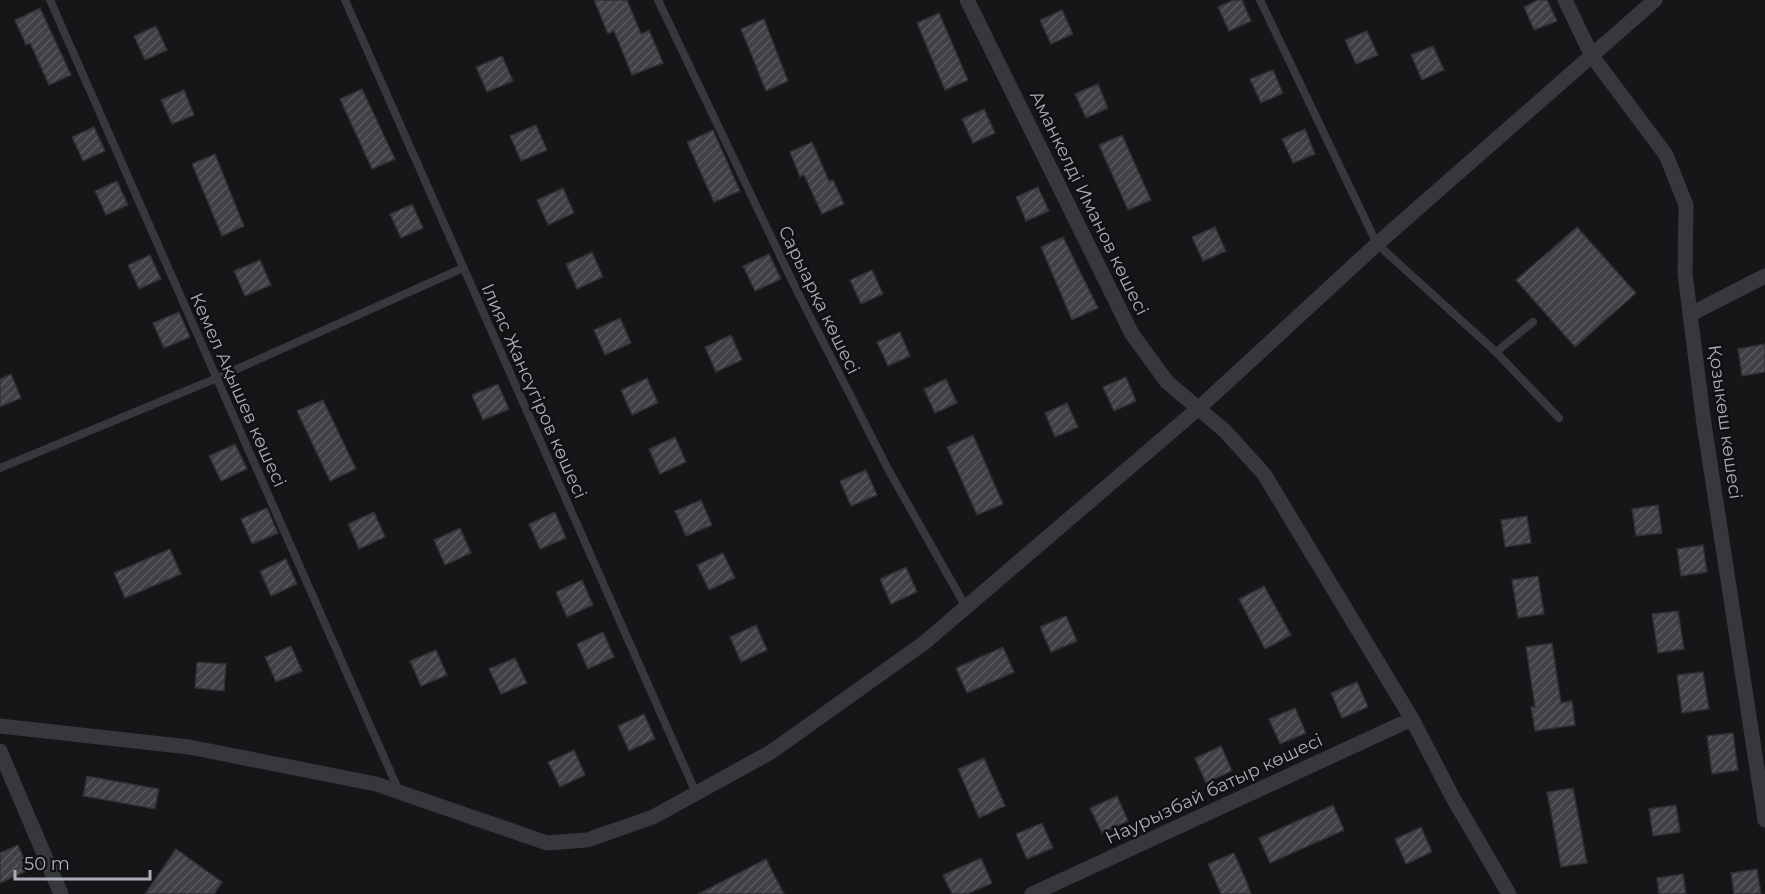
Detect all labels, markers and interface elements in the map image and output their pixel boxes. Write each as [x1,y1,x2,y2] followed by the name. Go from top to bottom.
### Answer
[1025,87,1153,319] street label: Аманкелді Иманов көшесі
[773,222,865,378] street label: Сарыарқа көшесі
[477,280,591,502] street label: Ілияс Жансүгіров көшесі
[185,289,291,491] street label: Кемел Ақышев көшесі
[1703,343,1747,501] street label: Қозыкөш көшесі
[1102,729,1326,849] street label: Наурызбай батыр көшесі
[15,843,150,881] scale bar
[24,853,70,875] text: 50 m

